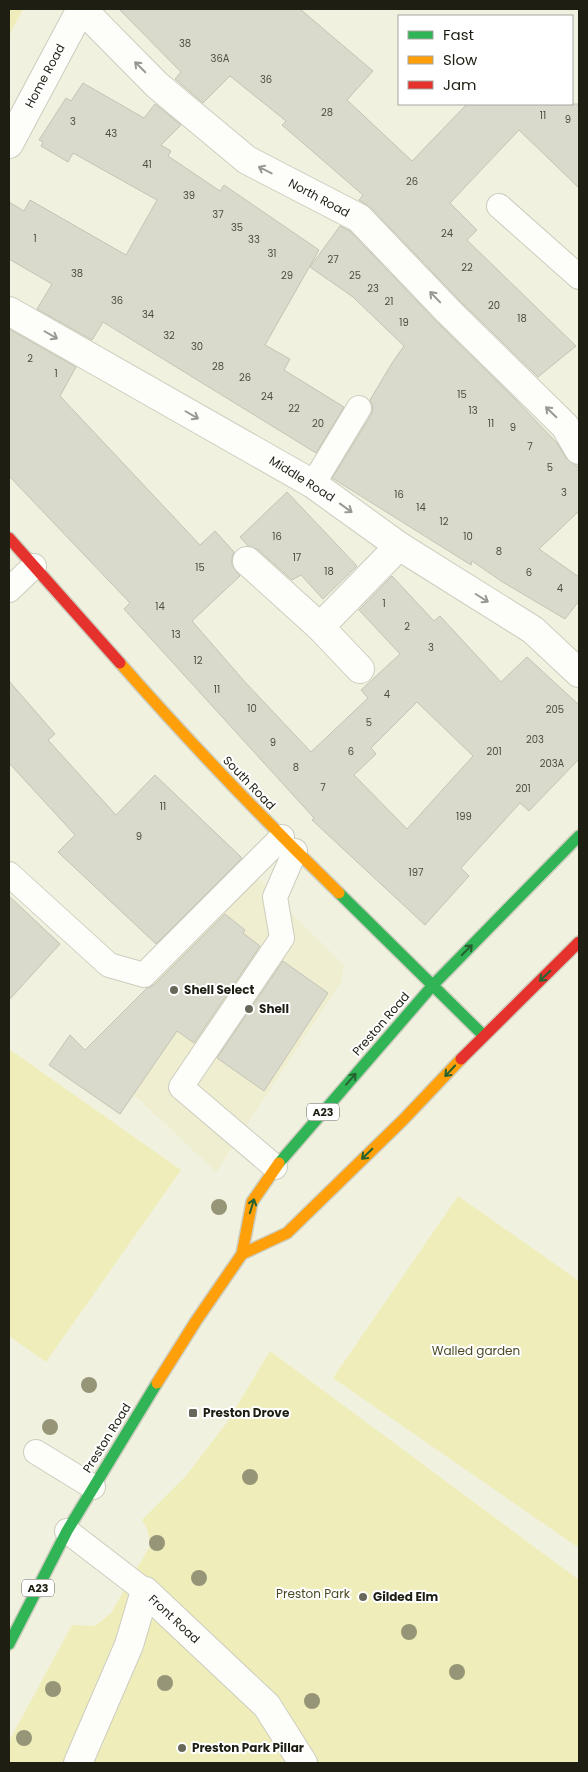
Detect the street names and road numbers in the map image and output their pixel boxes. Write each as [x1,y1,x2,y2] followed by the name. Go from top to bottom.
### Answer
[21,41,69,111] street label: Home Road
[286,174,353,221] street label: North Road
[266,452,338,505] street label: Middle Road
[219,752,279,813] street label: South Road
[348,988,413,1059] street label: Preston Road
[307,1104,339,1120] road number: A23
[78,1400,135,1476] street label: Preston Road
[22,1580,54,1596] road number: A23
[145,1590,204,1647] street label: Front Road

